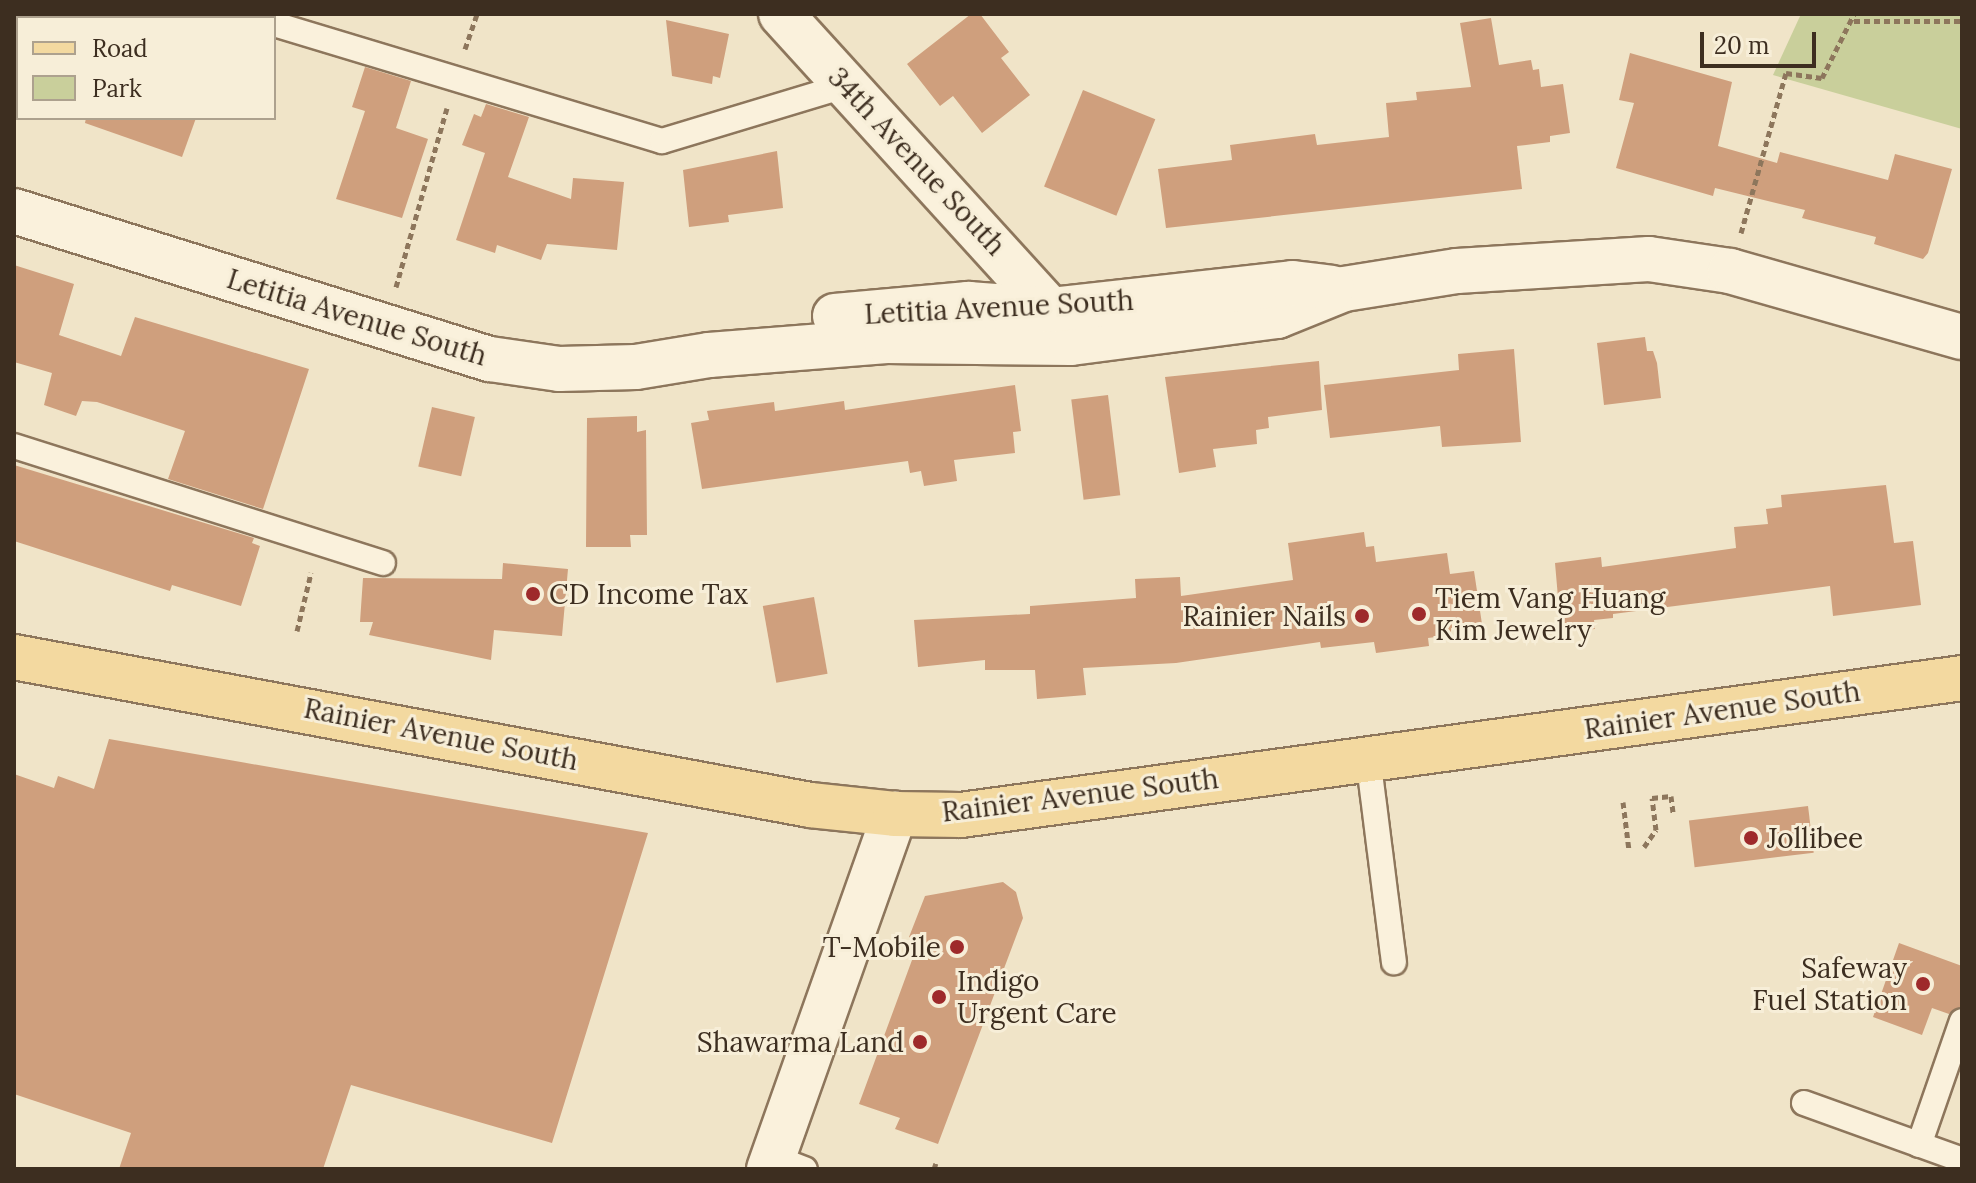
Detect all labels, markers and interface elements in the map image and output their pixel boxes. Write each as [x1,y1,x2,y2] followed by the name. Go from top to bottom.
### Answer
[16,16,276,120] legend
[1704,16,1820,66] scale bar
[1714,30,1770,61] text: 20 m
[92,33,148,64] text: Road
[821,60,1013,262] street label: 34th Avenue South
[92,73,142,104] text: Park
[223,261,491,373] street label: Letitia Avenue South
[863,283,1135,331] street label: Letitia Avenue South
[549,577,748,611] place label: CD Income Tax
[1435,581,1665,647] place label: Tiem Vang Huang Kim Jewelry
[524,585,542,603] marker: CD Income Tax
[1182,599,1346,633] place label: Rainier Nails
[1410,605,1428,623] marker: Tiem Vang Huang Kim Jewelry
[1353,607,1371,625] marker: Rainier Nails
[1582,674,1862,746] street label: Rainier Avenue South
[301,691,581,777] street label: Rainier Avenue South
[940,761,1220,829] street label: Rainier Avenue South
[1767,821,1863,855] place label: Jollibee
[1742,829,1760,847] marker: Jollibee
[823,930,941,964] place label: T-Mobile
[948,938,966,956] marker: T-Mobile
[1752,951,1907,1017] place label: Safeway Fuel Station
[957,964,1117,1030] place label: Indigo Urgent Care
[1914,975,1932,993] marker: Safeway Fuel Station
[928,986,950,1008] marker: Indigo Urgent Care
[697,1025,904,1059] place label: Shawarma Land
[911,1033,929,1051] marker: Shawarma Land

